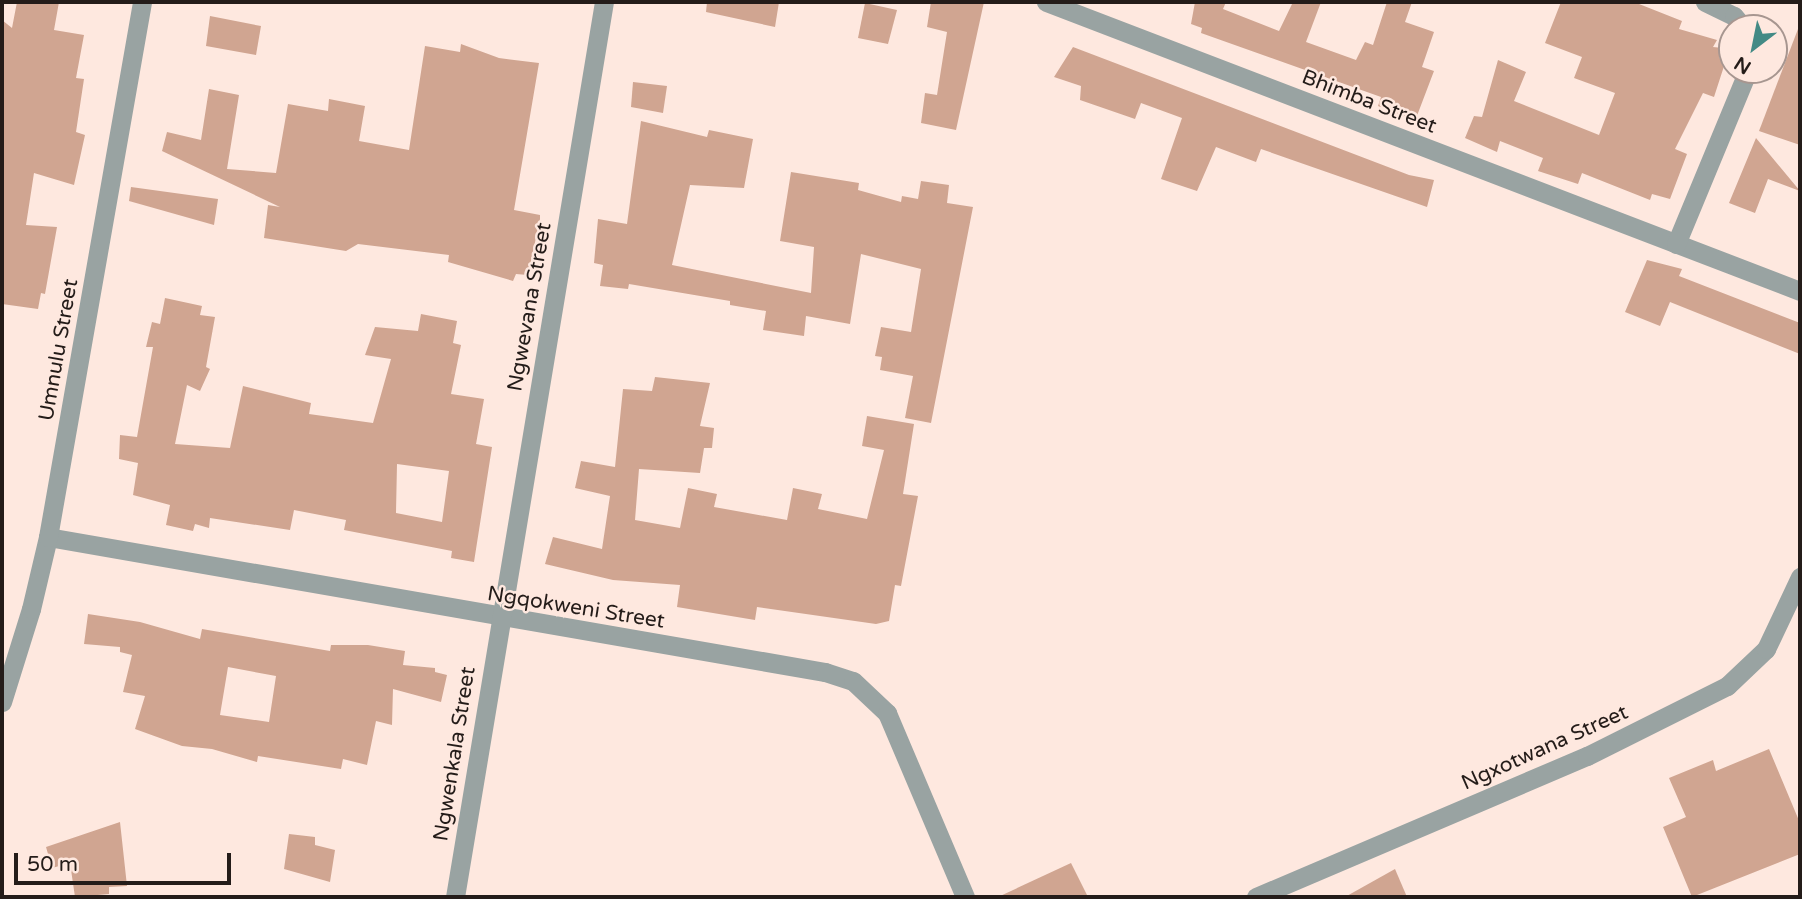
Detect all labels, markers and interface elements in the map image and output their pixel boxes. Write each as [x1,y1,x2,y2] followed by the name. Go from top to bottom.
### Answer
[1718,14,1788,84] north arrow
[1731,52,1755,78] text: N
[1298,65,1440,139] street label: Bhimba Street
[503,221,557,393] street label: Ngwevana Street
[34,277,84,423] street label: Umnulu Street
[486,582,666,634] street label: Ngqokweni Street
[429,665,481,843] street label: Ngwenkala Street
[1458,700,1632,796] street label: Ngxotwana Street
[18,839,234,883] scale bar
[27,852,78,877] text: 50 m

